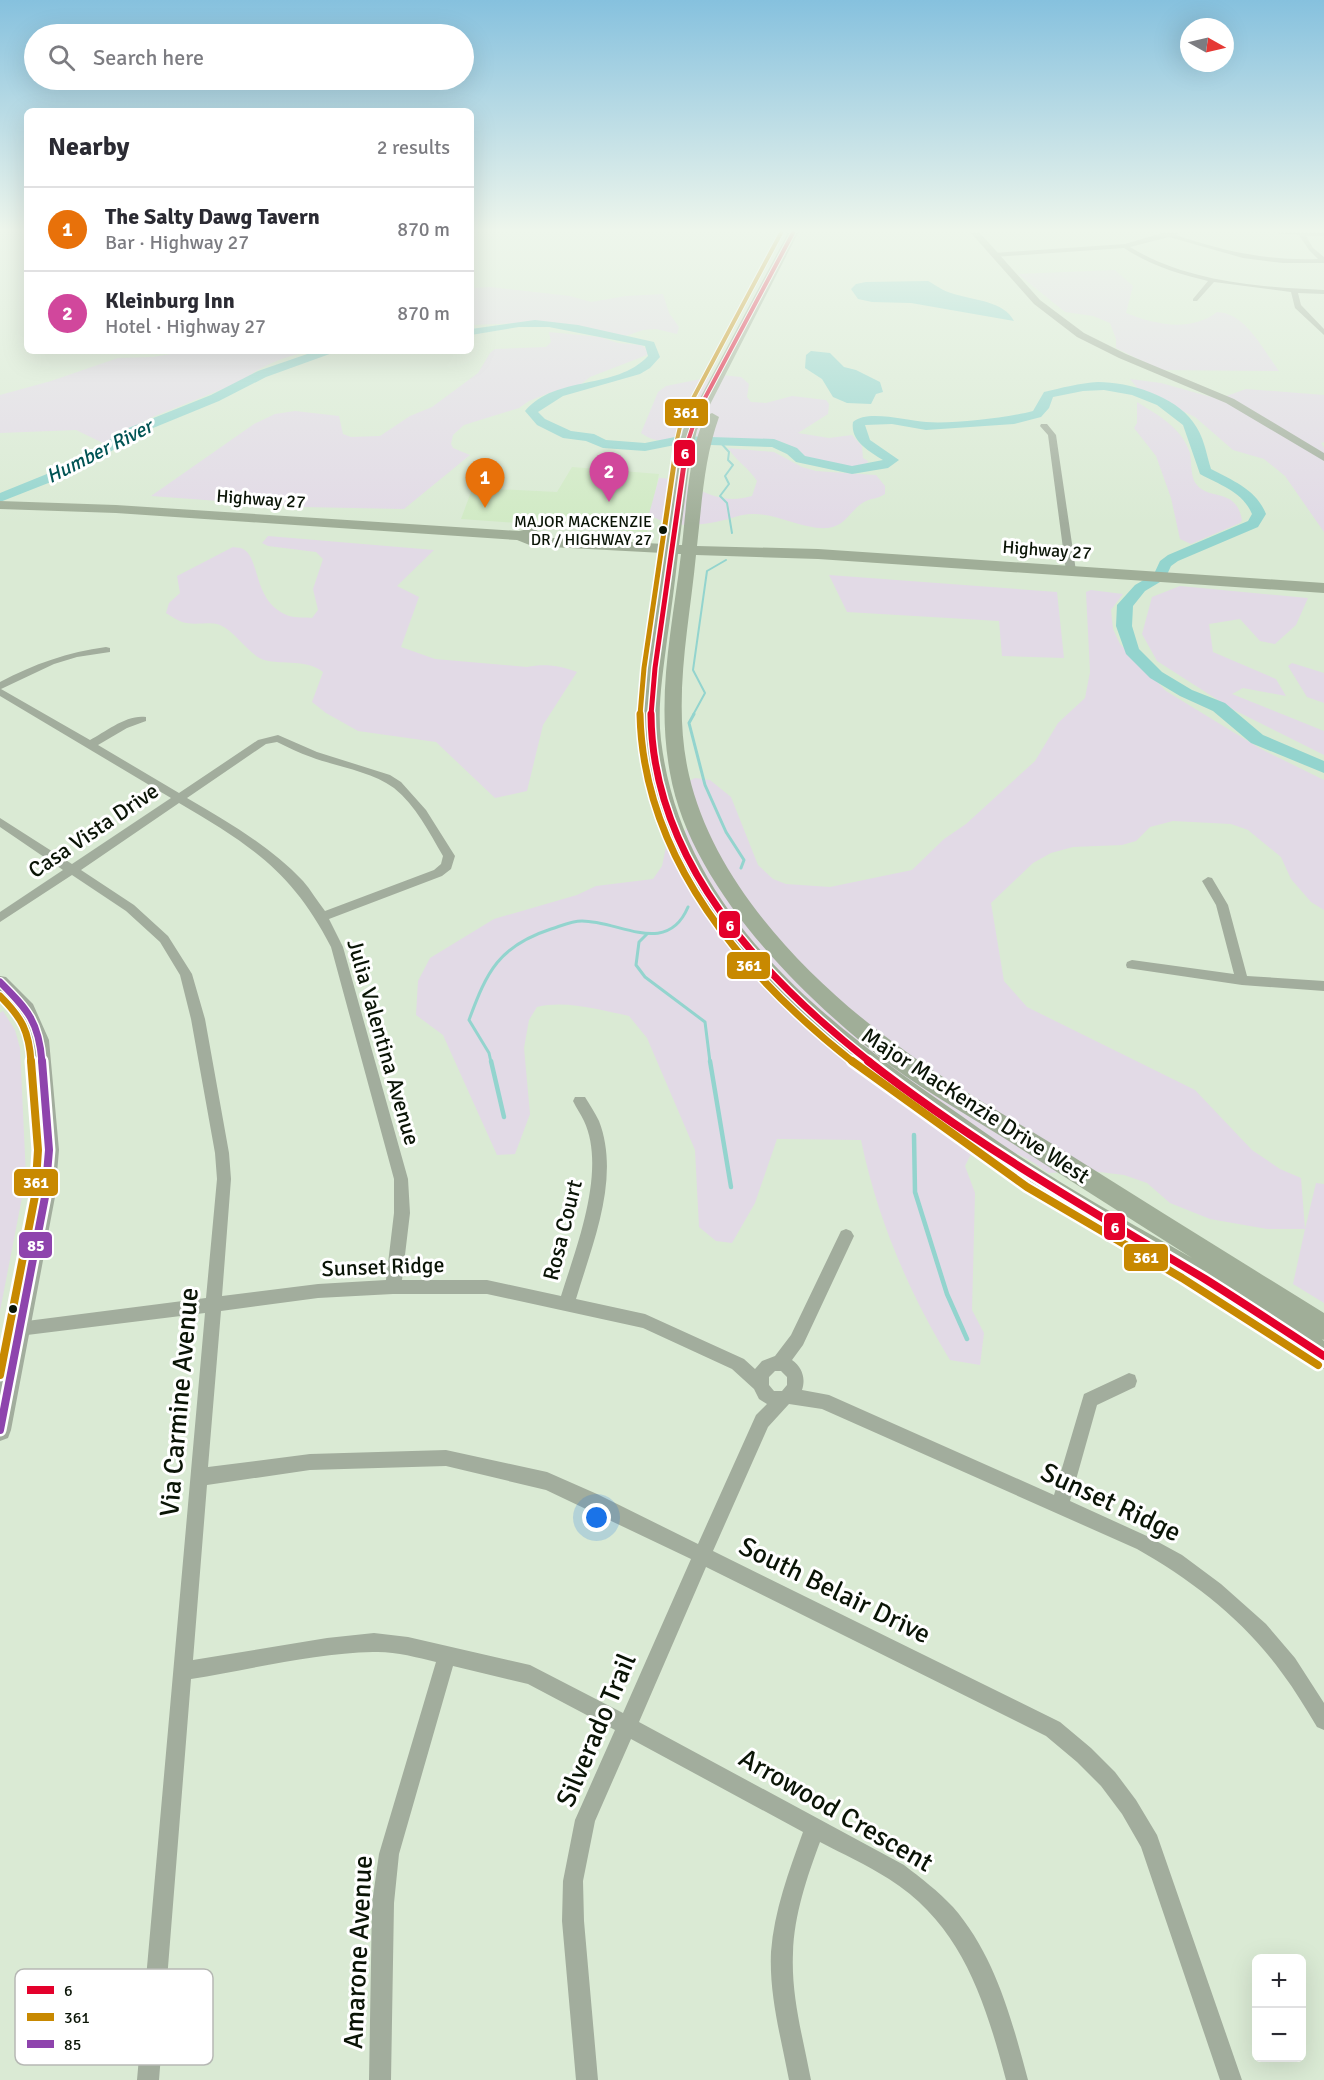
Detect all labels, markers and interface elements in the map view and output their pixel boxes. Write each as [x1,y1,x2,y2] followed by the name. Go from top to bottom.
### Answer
[1180,18,1234,72] north arrow
[24,24,474,90] search box
[45,41,78,74] icon: search
[93,44,204,71] text: Search here
[48,131,129,163] text: Nearby
[377,135,450,160] text: 2 results
[105,203,320,230] text: The Salty Dawg Tavern
[62,217,73,242] text: 1
[397,217,450,242] text: 870 m
[105,230,249,255] text: Bar · Highway 27
[105,287,235,314] text: Kleinburg Inn
[62,301,73,326] text: 2
[397,301,450,326] text: 870 m
[105,314,266,339] text: Hotel · Highway 27
[664,398,709,427] line badge: 361
[673,403,699,423] text: 361
[42,413,159,489] water label: Humber River
[673,439,696,467] line badge: 6
[681,444,690,464] text: 6
[590,452,628,502] pin: 2
[466,458,504,508] pin: 1
[216,485,306,513] street label: Highway 27
[514,512,652,550] place label: MAJOR MACKENZIE DR / HIGHWAY 27
[657,524,669,536] marker: MAJOR MACKENZIE DR / HIGHWAY 27
[1002,536,1092,564] street label: Highway 27
[23,777,163,884] street label: Casa Vista Drive
[718,910,741,939] line badge: 6
[726,916,735,936] text: 6
[341,936,426,1148] street label: Julia Valentina Avenue
[726,951,771,980] line badge: 361
[736,956,762,976] text: 361
[857,1022,1095,1189] street label: Major MacKenzie Drive West
[13,1168,59,1197] line badge: 361
[23,1173,49,1193] text: 361
[537,1177,588,1283] street label: Rosa Court
[1103,1212,1126,1241] line badge: 6
[1111,1218,1120,1238] text: 6
[18,1231,53,1259] line badge: 85
[27,1236,45,1256] text: 85
[1123,1243,1169,1272] line badge: 361
[1133,1248,1159,1268] text: 361
[321,1251,445,1282] street label: Sunset Ridge
[153,1286,206,1518] street label: Via Carmine Avenue
[7,1303,19,1315] unlabelled marker
[1035,1456,1186,1549] street label: Sunset Ridge
[582,1503,611,1532] your location
[734,1530,936,1651] street label: South Belair Drive
[549,1648,644,1812] street label: Silverado Trail
[733,1742,939,1879] street label: Arrowood Crescent
[337,1854,380,2050] street label: Amarone Avenue
[1252,1954,1306,2062] map controls
[1252,1954,1306,2008] button: +
[15,1969,213,2065] legend
[64,1981,73,2001] text: 6
[64,2008,90,2028] text: 361
[1252,2008,1306,2062] button: −
[64,2035,81,2055] text: 85

